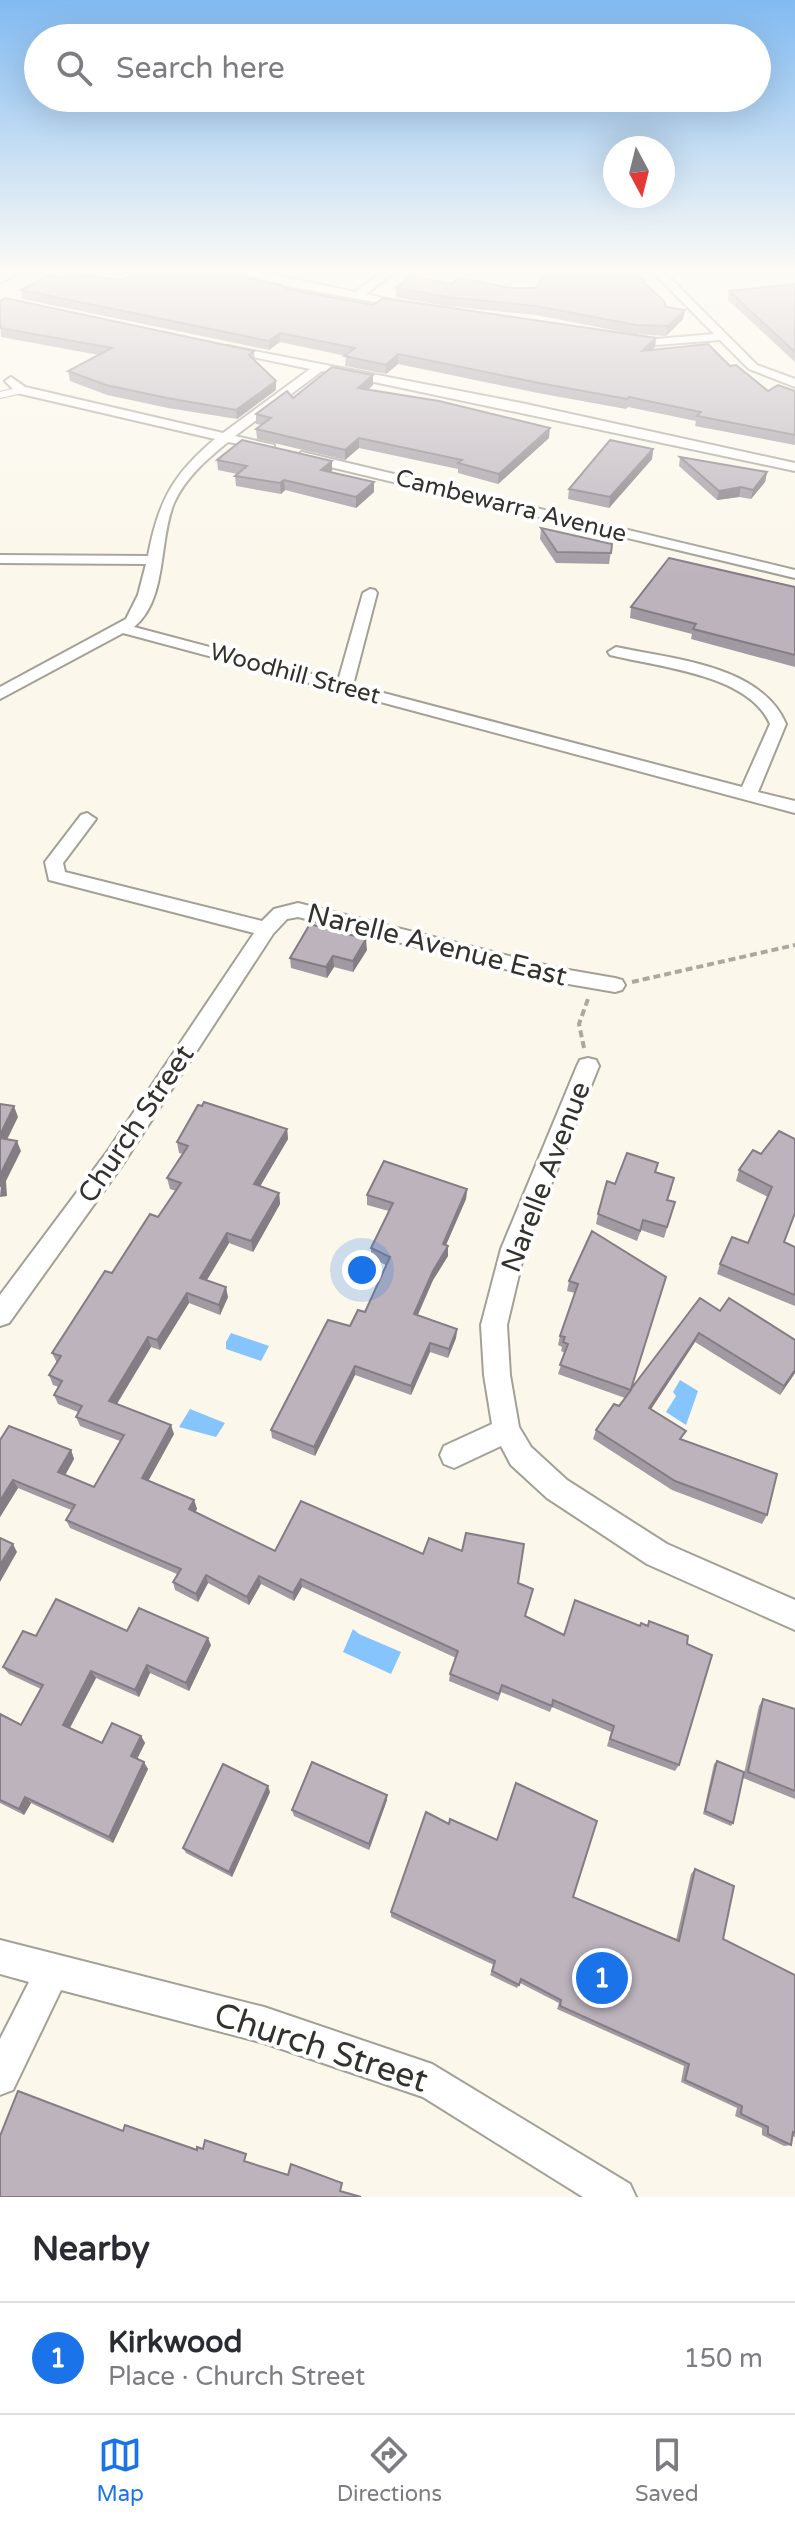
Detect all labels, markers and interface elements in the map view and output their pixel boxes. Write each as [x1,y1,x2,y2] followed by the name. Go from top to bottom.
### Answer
[24,24,771,112] search box
[52,46,96,90] icon: search
[116,50,285,87] text: Search here
[603,136,675,208] north arrow
[392,463,630,549] street label: Cambewarra Avenue
[207,637,383,711] street label: Woodhill Street
[304,896,571,994] street label: Narelle Avenue East
[71,1038,201,1209] street label: Church Street
[494,1077,598,1277] street label: Narelle Avenue
[342,1250,382,1290] your location
[576,1948,628,2008] pin: 1
[209,1994,433,2102] street label: Church Street
[32,2229,150,2270] text: Nearby
[108,2324,242,2361] text: Kirkwood
[50,2343,66,2374] text: 1
[683,2343,763,2374] text: 150 m
[108,2361,365,2392] text: Place · Church Street
[96,2433,144,2507] tab: Map
[337,2433,442,2507] tab: Directions
[635,2433,699,2507] tab: Saved

